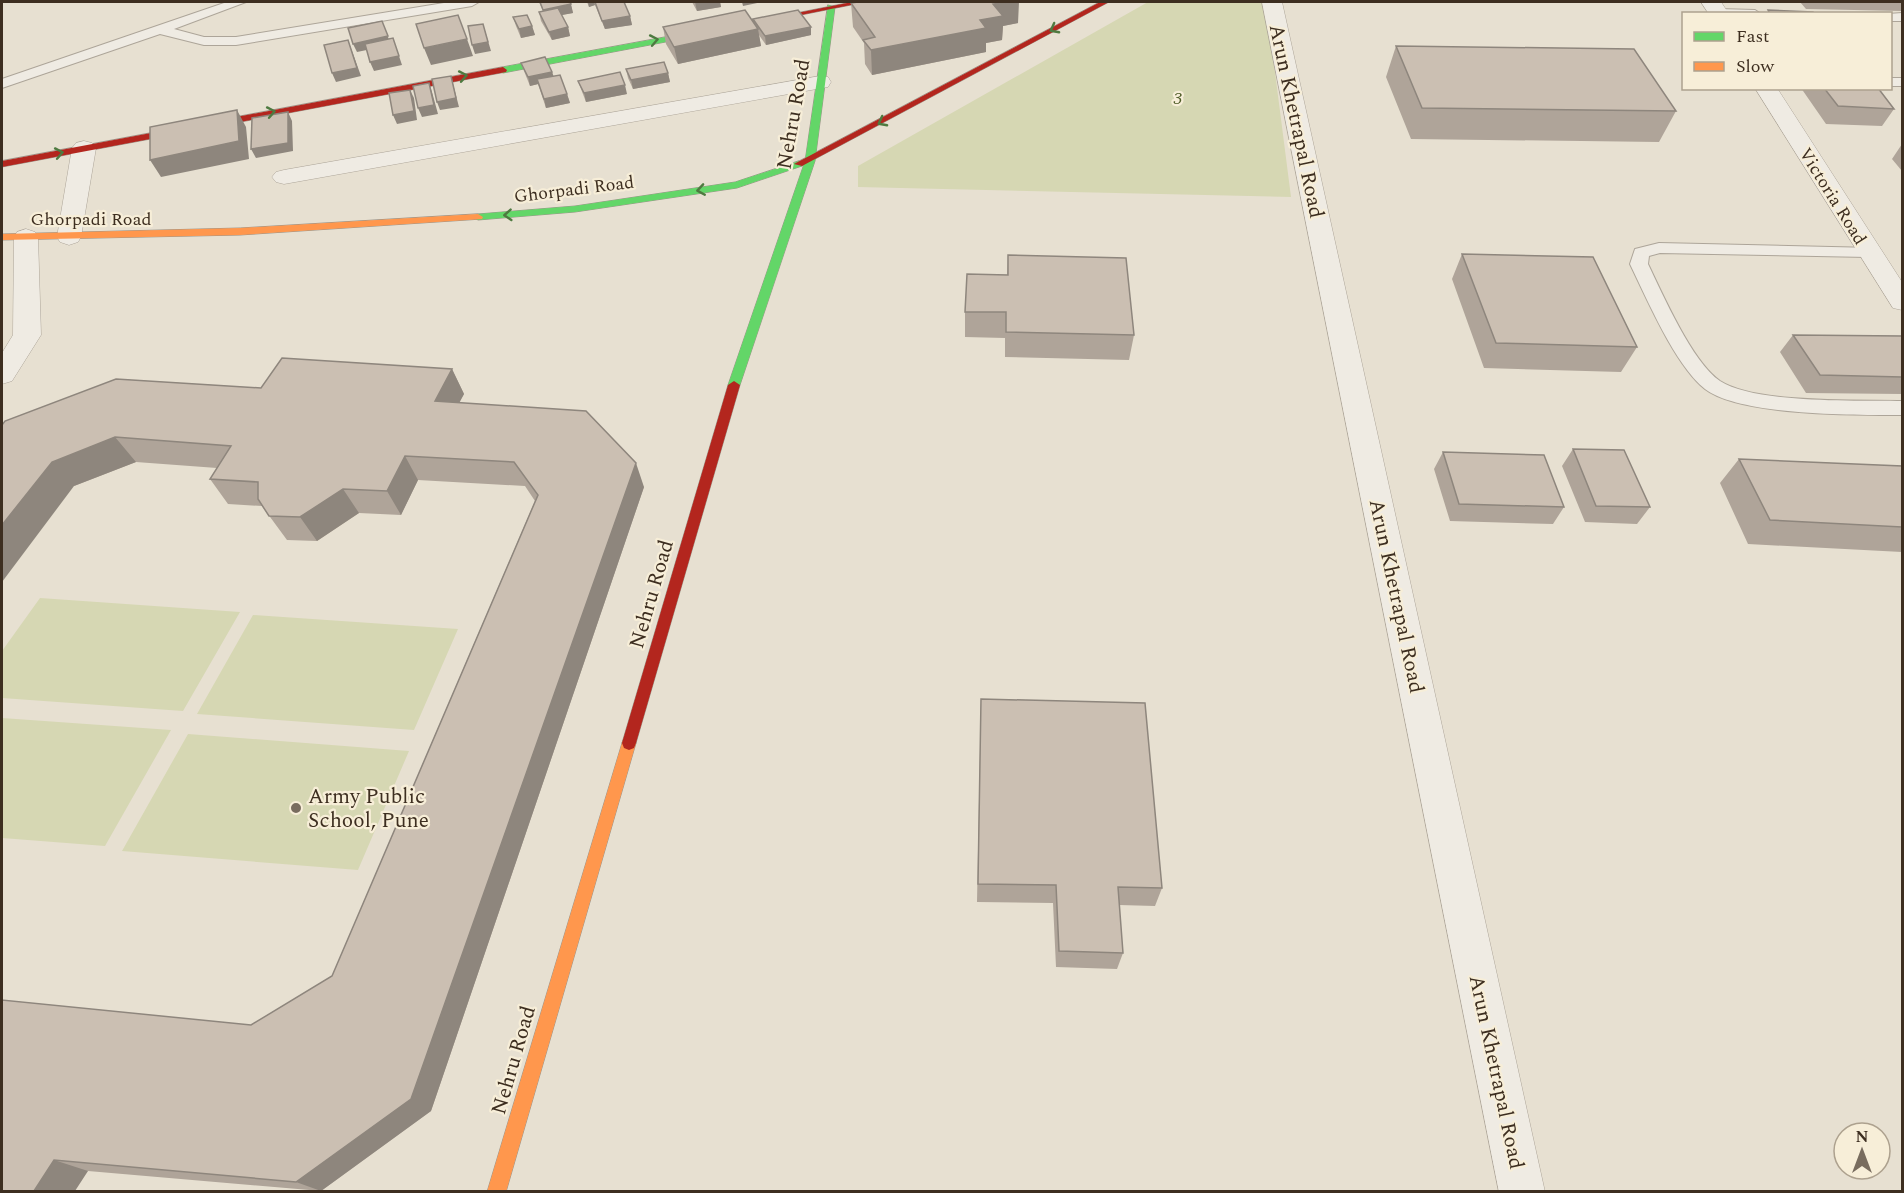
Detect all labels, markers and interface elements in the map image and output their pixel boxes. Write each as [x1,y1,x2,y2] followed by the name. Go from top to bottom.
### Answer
[1682,12,1892,90] legend
[1260,21,1332,221] street label: Arun Khetrapal Road
[1050,22,1060,33] one-way arrow
[1736,23,1769,50] text: Fast
[649,34,659,47] one-way arrow
[1736,53,1775,80] text: Slow
[769,56,819,172] street label: Nehru Road
[458,70,468,83] one-way arrow
[1174,85,1183,112] park label: 3
[267,107,276,119] one-way arrow
[878,115,888,126] one-way arrow
[1792,142,1873,250] street label: Victoria Road
[54,147,64,160] one-way arrow
[512,169,636,210] street label: Ghorpadi Road
[697,184,706,196] one-way arrow
[30,206,152,233] street label: Ghorpadi Road
[503,208,512,221] one-way arrow
[1360,496,1432,696] street label: Arun Khetrapal Road
[621,536,683,652] street label: Nehru Road
[308,781,429,837] place label: Army Public School, Pune
[289,801,303,815] marker: Army Public School, Pune
[1460,972,1532,1172] street label: Arun Khetrapal Road
[483,1002,545,1118] street label: Nehru Road
[1832,1121,1892,1181] north arrow
[1855,1125,1869,1149] text: N

